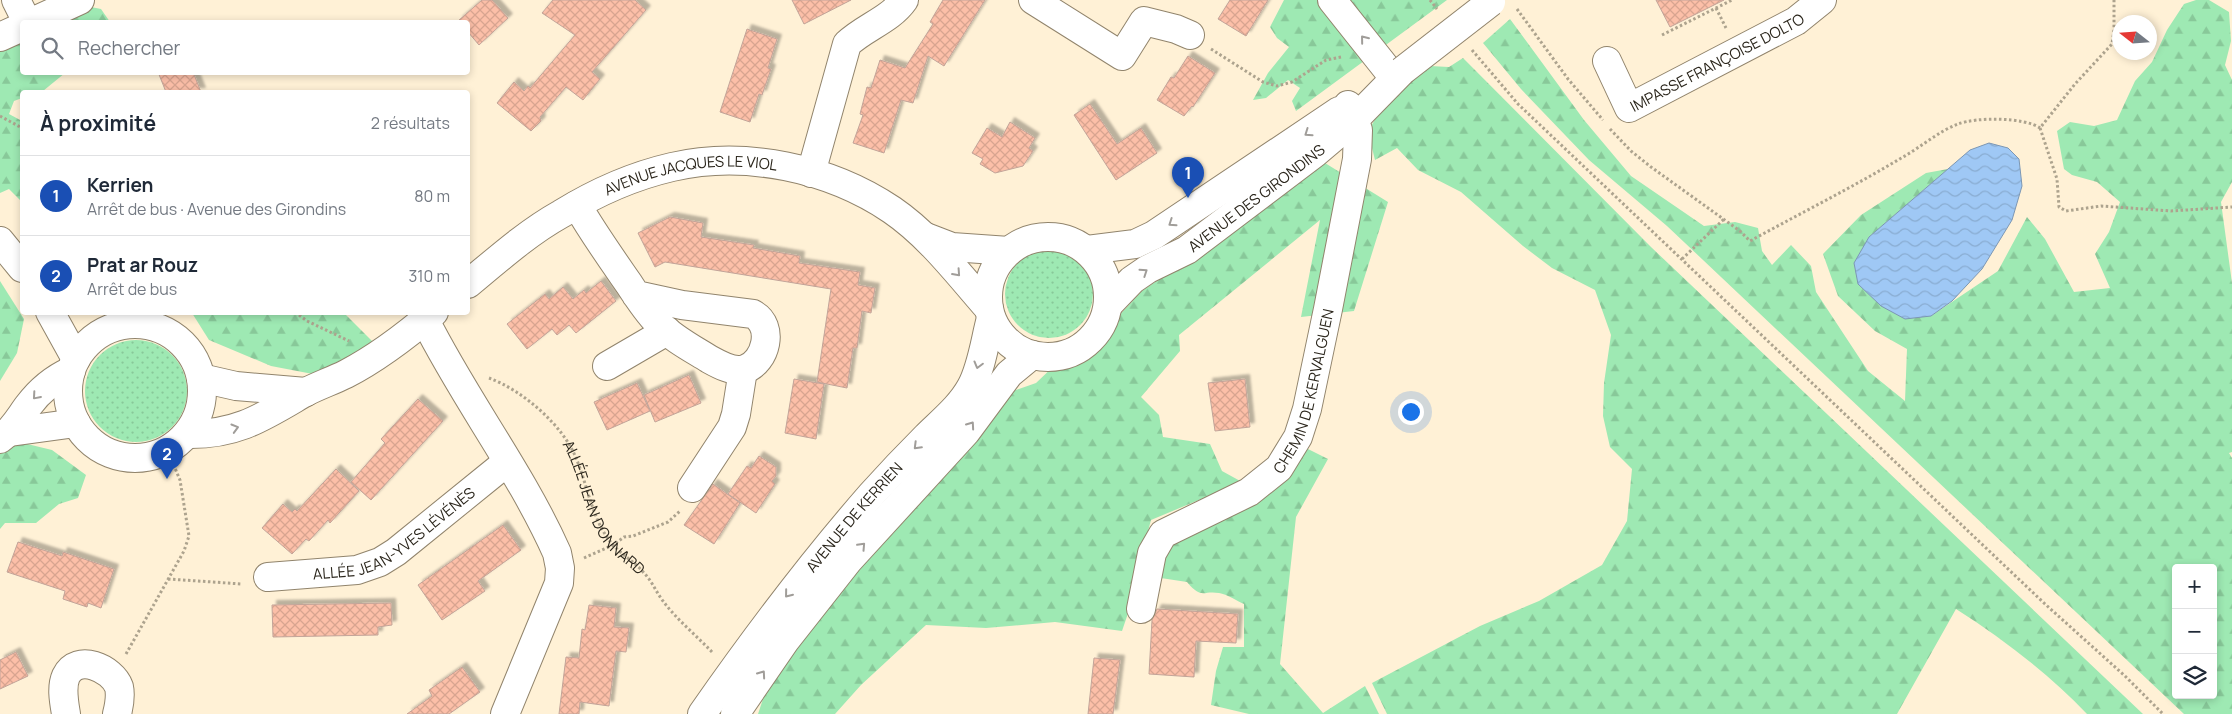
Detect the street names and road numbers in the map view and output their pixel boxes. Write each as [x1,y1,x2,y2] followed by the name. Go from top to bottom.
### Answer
[1626,8,1809,116] street label: IMPASSE FRANÇOISE DOLTO
[1183,139,1329,256] street label: AVENUE DES GIRONDINS
[601,150,779,200] street label: AVENUE JACQUES LE VIOL
[1268,307,1338,477] street label: CHEMIN DE KERVALGUEN
[558,436,650,579] street label: ALLÉE JEAN DONNARD
[801,457,907,576] street label: AVENUE DE KERRIEN
[312,482,479,584] street label: ALLÉE JEAN-YVES LÉVÉNÈS

